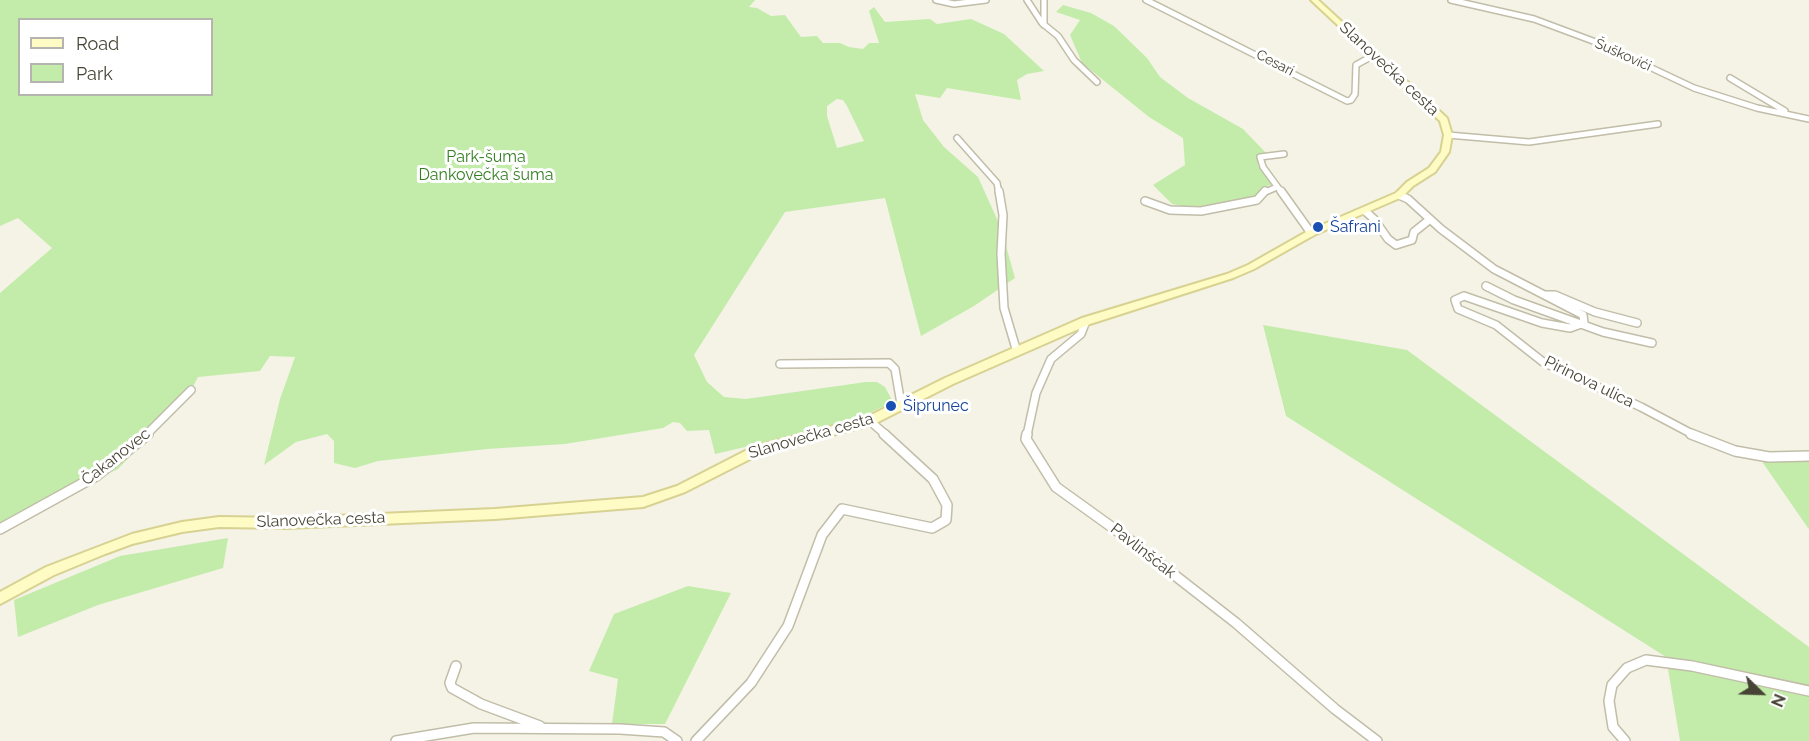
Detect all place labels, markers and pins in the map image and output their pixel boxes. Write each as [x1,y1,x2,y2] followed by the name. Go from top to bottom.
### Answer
[1330,217,1381,237] place label: Šafrani
[1311,220,1325,234] marker: Šafrani
[903,396,969,416] place label: Šiprunec
[884,399,898,413] marker: Šiprunec

